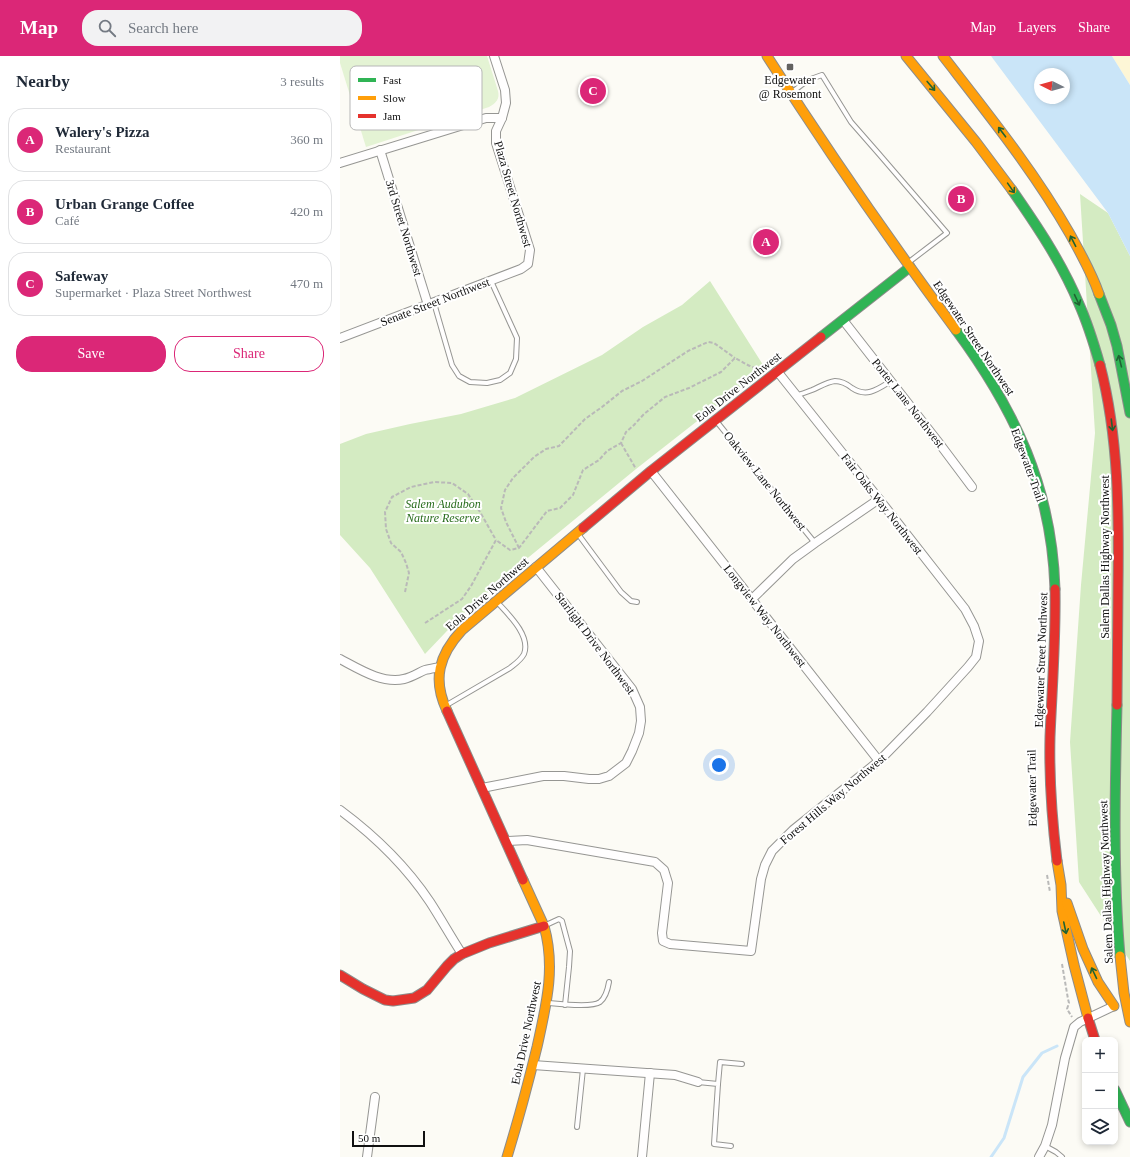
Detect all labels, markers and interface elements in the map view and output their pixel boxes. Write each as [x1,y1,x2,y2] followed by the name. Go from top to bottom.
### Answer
[82,10,362,46] search box
[20,17,58,38] text: Map
[96,17,118,39] icon: search
[128,20,198,36] text: Search here
[970,20,996,35] text: Map
[1018,20,1056,35] text: Layers
[1078,20,1110,35] text: Share
[785,62,795,72] marker: Edgewater @ Rosemont
[350,66,482,130] legend
[1034,68,1070,104] north arrow
[16,72,70,91] text: Nearby
[759,73,822,101] place label: Edgewater @ Rosemont
[280,74,324,89] text: 3 results
[383,74,401,86] text: Fast
[580,76,606,106] pin: C
[926,81,935,91] one-way arrow
[383,92,406,104] text: Slow
[383,110,401,122] text: Jam
[55,124,150,140] text: Walery's Pizza
[997,127,1006,138] one-way arrow
[25,132,35,147] text: A
[290,132,323,147] text: 360 m
[491,139,535,249] street label: Plaza Street Northwest
[55,141,111,156] text: Restaurant
[383,178,426,278] street label: 3rd Street Northwest
[1007,182,1015,193] one-way arrow
[948,184,974,214] pin: B
[55,196,194,212] text: Urban Grange Coffee
[26,204,34,219] text: B
[290,204,323,219] text: 420 m
[55,213,80,228] text: Café
[753,227,779,257] pin: A
[1069,235,1076,247] one-way arrow
[55,268,108,284] text: Safeway
[378,274,492,329] street label: Senate Street Northwest
[25,276,35,291] text: C
[290,276,323,291] text: 470 m
[930,278,1018,399] street label: Edgewater Street Northwest
[55,285,251,300] text: Supermarket · Plaza Street Northwest
[1074,293,1081,305] one-way arrow
[16,336,166,372] button: Save
[174,336,324,372] button: Share
[692,349,784,425] street label: Eola Drive Northwest
[1116,355,1123,368] one-way arrow
[869,356,948,451] street label: Porter Lane Northwest
[1108,418,1116,431] one-way arrow
[1008,426,1048,504] street label: Edgewater Trail
[721,429,810,534] street label: Oakview Lane Northwest
[838,451,926,558] street label: Fair Oaks Way Northwest
[1098,475,1112,639] street label: Salem Dallas Highway Northwest
[405,497,481,525] park label: Salem Audubon Nature Reserve
[443,554,532,634] street label: Eola Drive Northwest
[721,562,810,671] street label: Longview Way Northwest
[552,589,638,698] street label: Starlight Drive Northwest
[1032,591,1050,728] street label: Edgewater Street Northwest
[1024,749,1040,827] street label: Edgewater Trail
[777,750,889,847] street label: Forest Hills Way Northwest
[709,755,729,775] your location
[1096,799,1116,964] street label: Salem Dallas Highway Northwest
[1062,921,1070,934] one-way arrow
[1090,967,1097,979] one-way arrow
[508,979,544,1086] street label: Eola Drive Northwest
[1082,1037,1118,1145] map controls
[1082,1037,1118,1073] button: +
[1082,1073,1118,1109] button: −
[1082,1109,1118,1145] button: layers
[352,1129,425,1148] scale bar
[358,1132,380,1144] text: 50 m

